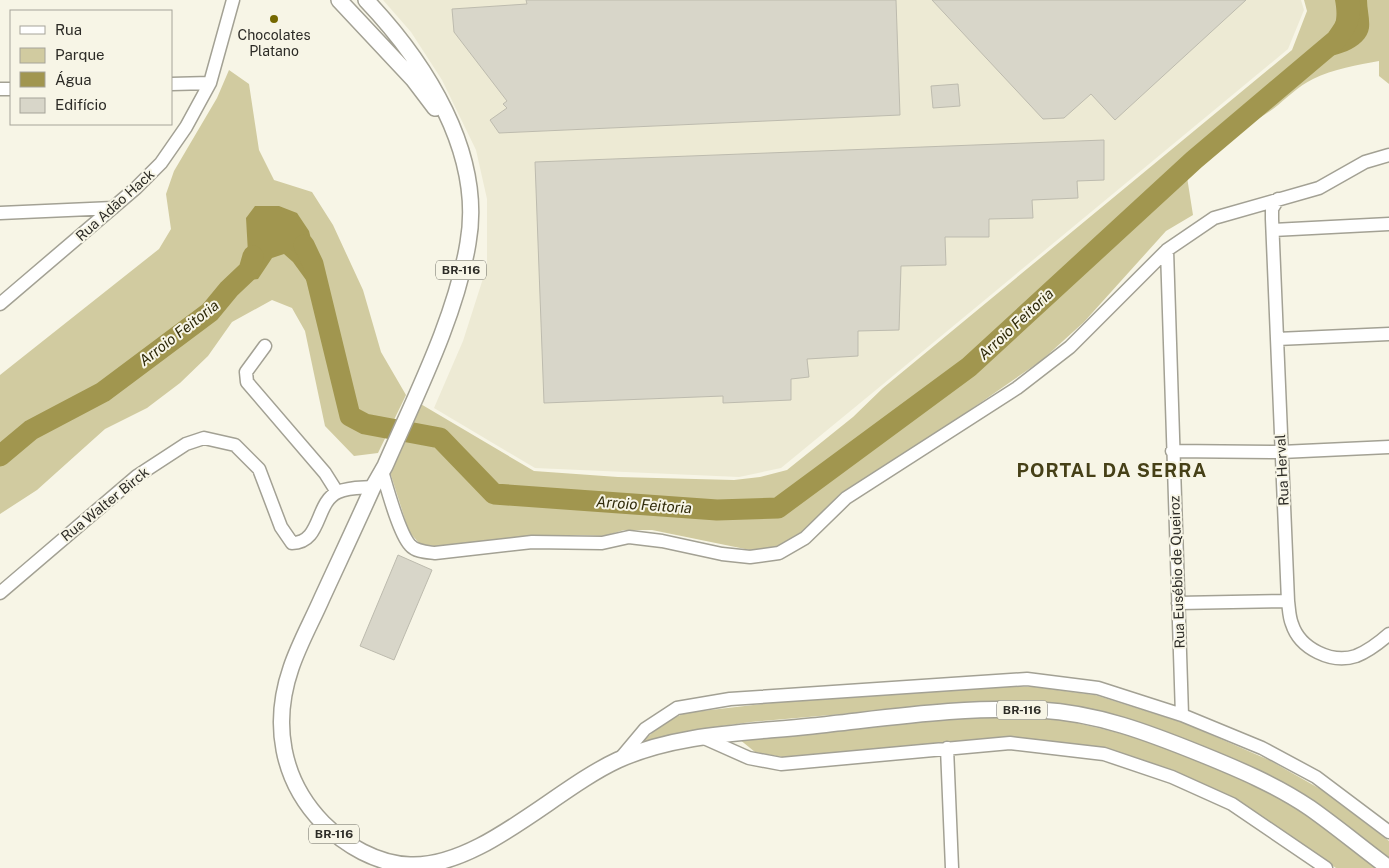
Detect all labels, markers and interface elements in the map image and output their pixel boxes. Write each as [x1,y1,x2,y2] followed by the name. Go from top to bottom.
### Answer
[10,10,172,125] legend
[268,13,280,25] marker: Chocolates Platano
[55,21,82,38] text: Rua
[238,27,310,59] place label: Chocolates Platano
[55,46,105,63] text: Parque
[55,71,92,88] text: Água
[55,96,107,113] text: Edifício
[73,166,157,244] street label: Rua Adão Hack
[436,260,486,280] road number: BR-116
[975,285,1057,363] water label: Arroio Feitoria
[136,296,222,369] water label: Arroio Feitoria
[1272,434,1292,506] street label: Rua Herval
[1017,459,1207,481] district label: PORTAL DA SERRA
[58,464,152,544] street label: Rua Walter Birck
[596,493,693,516] water label: Arroio Feitoria
[1166,495,1188,649] street label: Rua Eusébio de Queiroz
[997,700,1047,720] road number: BR-116
[309,824,359,844] road number: BR-116

